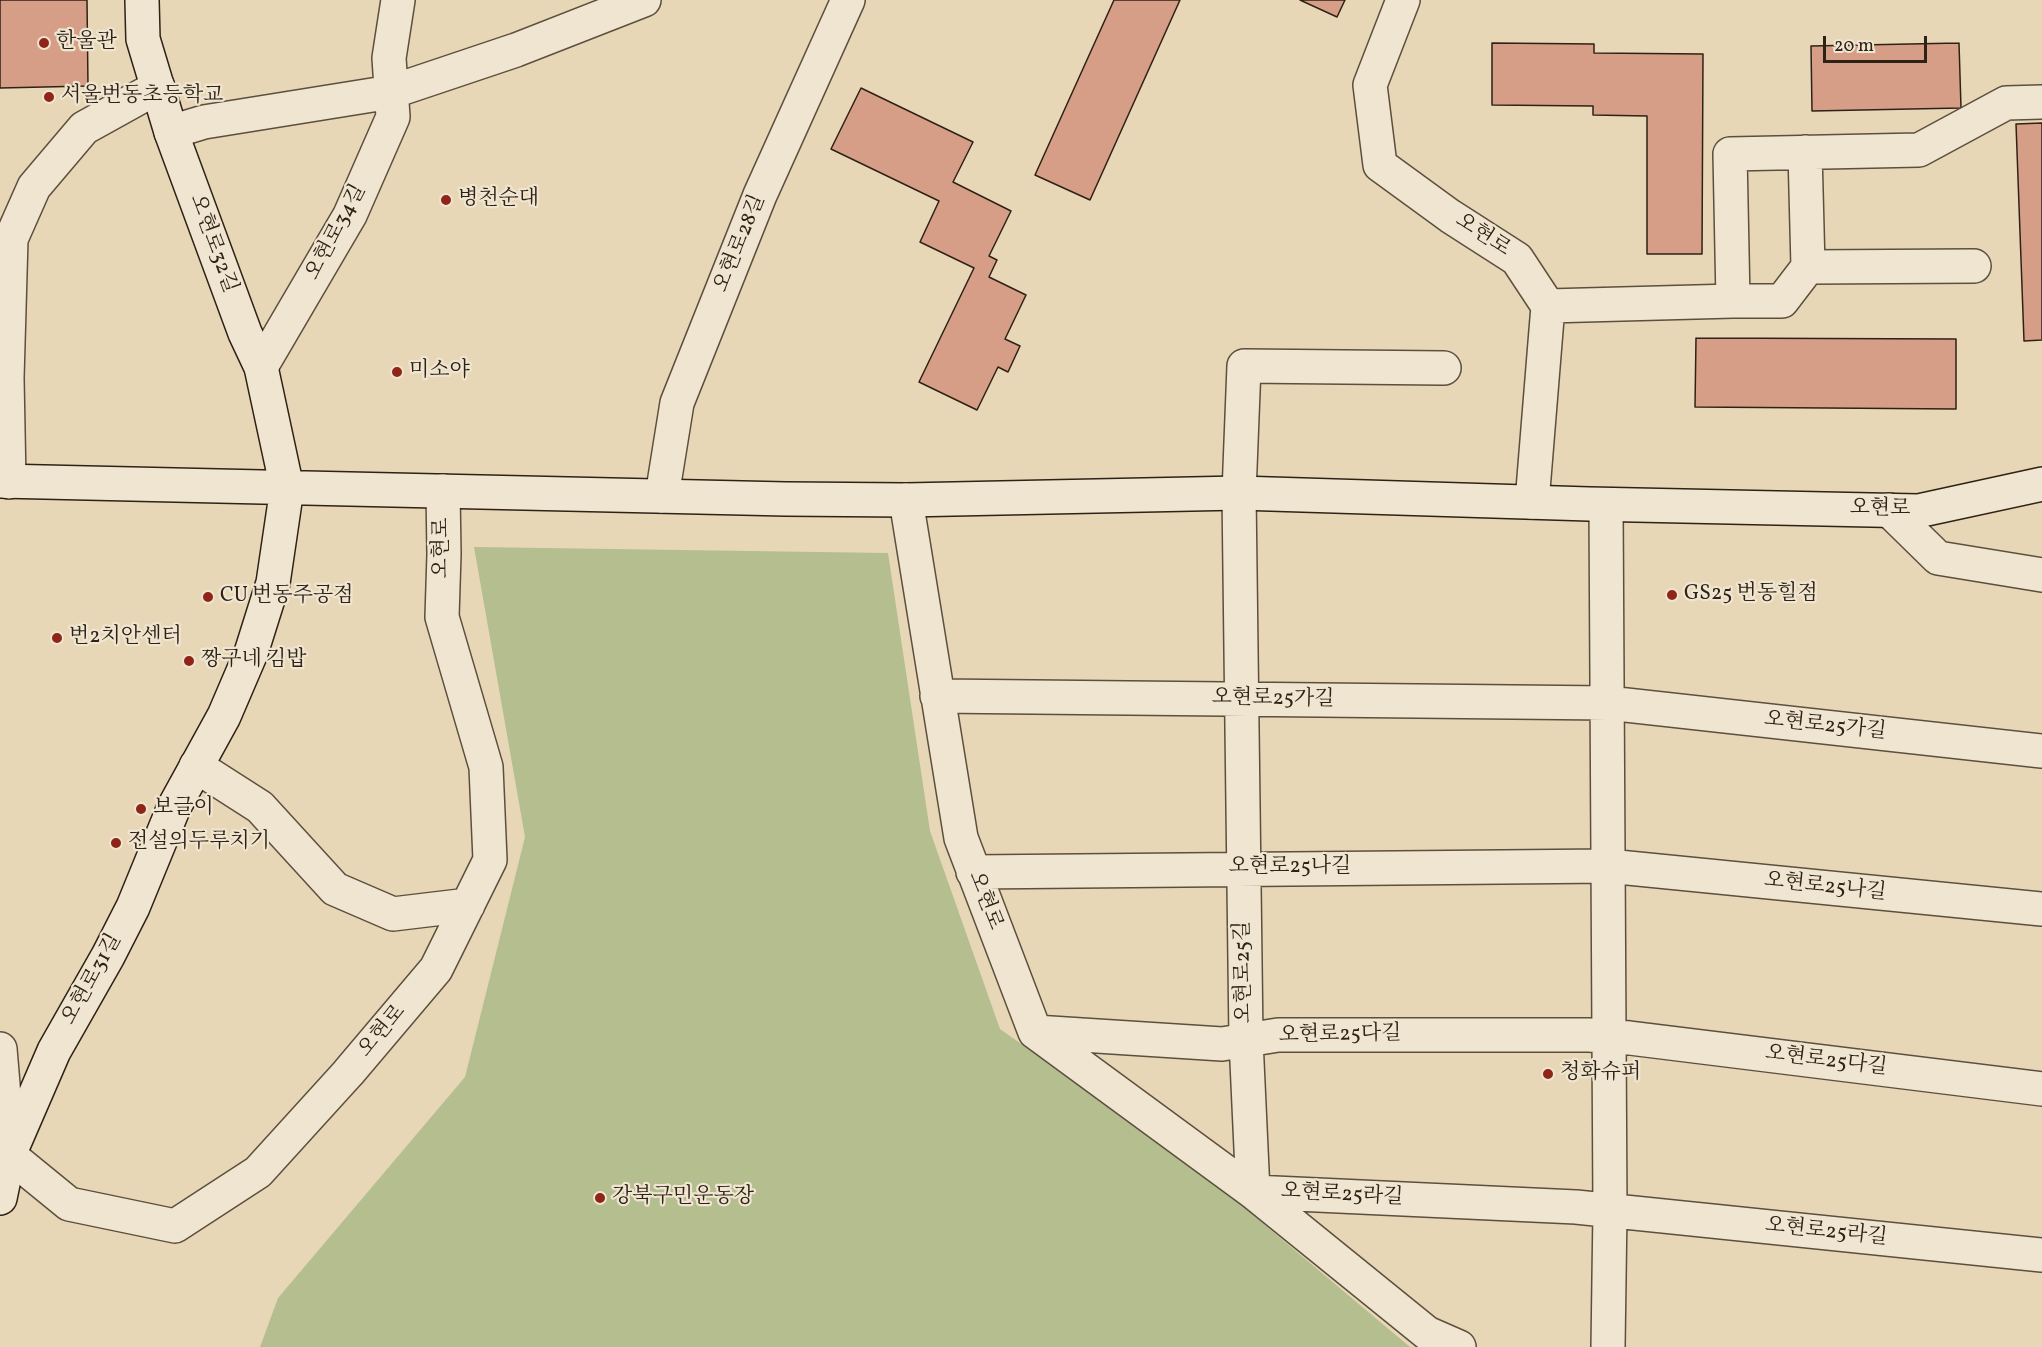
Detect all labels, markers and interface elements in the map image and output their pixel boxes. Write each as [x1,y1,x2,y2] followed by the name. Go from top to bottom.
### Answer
[1826,24,1930,62] scale bar
[56,30,117,56] place label: 한울관
[1834,34,1874,59] text: 20 m
[37,36,51,50] marker: 한울관
[61,84,223,110] place label: 서울번동초등학교
[42,90,56,104] marker: 서울번동초등학교
[301,181,373,285] street label: 오현로34길
[458,187,539,213] place label: 병천순대
[183,191,241,297] street label: 오현로32길
[710,191,772,297] street label: 오현로28길
[439,193,453,207] marker: 병천순대
[1450,209,1514,263] street label: 오현로
[409,359,470,385] place label: 미소야
[390,365,404,379] marker: 미소야
[1849,497,1911,523] street label: 오현로
[430,518,456,578] street label: 오현로
[1684,582,1818,608] place label: GS25 번동힐점
[220,584,354,610] place label: CU 번동주공점
[1665,588,1679,602] marker: GS25 번동힐점
[201,590,215,604] marker: CU 번동주공점
[69,625,182,651] place label: 번2치안센터
[50,631,64,645] marker: 번2치안센터
[201,648,307,674] place label: 짱구네 김밥
[182,654,196,668] marker: 짱구네 김밥
[1211,686,1335,714] street label: 오현로25가길
[1763,708,1887,746] street label: 오현로25가길
[153,796,214,822] place label: 보글이
[134,802,148,816] marker: 보글이
[128,830,270,856] place label: 전설의두루치기
[109,836,123,850] marker: 전설의두루치기
[1229,855,1351,881] street label: 오현로25나길
[961,868,1007,934] street label: 오현로
[1763,869,1887,907] street label: 오현로25나길
[1232,921,1258,1023] street label: 오현로25길
[58,930,128,1030] street label: 오현로31길
[354,1001,412,1063] street label: 오현로
[1278,1022,1402,1050] street label: 오현로25다길
[1764,1042,1888,1082] street label: 오현로25다길
[1560,1061,1641,1087] place label: 청화슈퍼
[1541,1067,1555,1081] marker: 청화슈퍼
[1280,1180,1404,1212] street label: 오현로25라길
[612,1185,754,1211] place label: 강북구민운동장
[593,1191,607,1205] marker: 강북구민운동장
[1764,1214,1888,1252] street label: 오현로25라길

